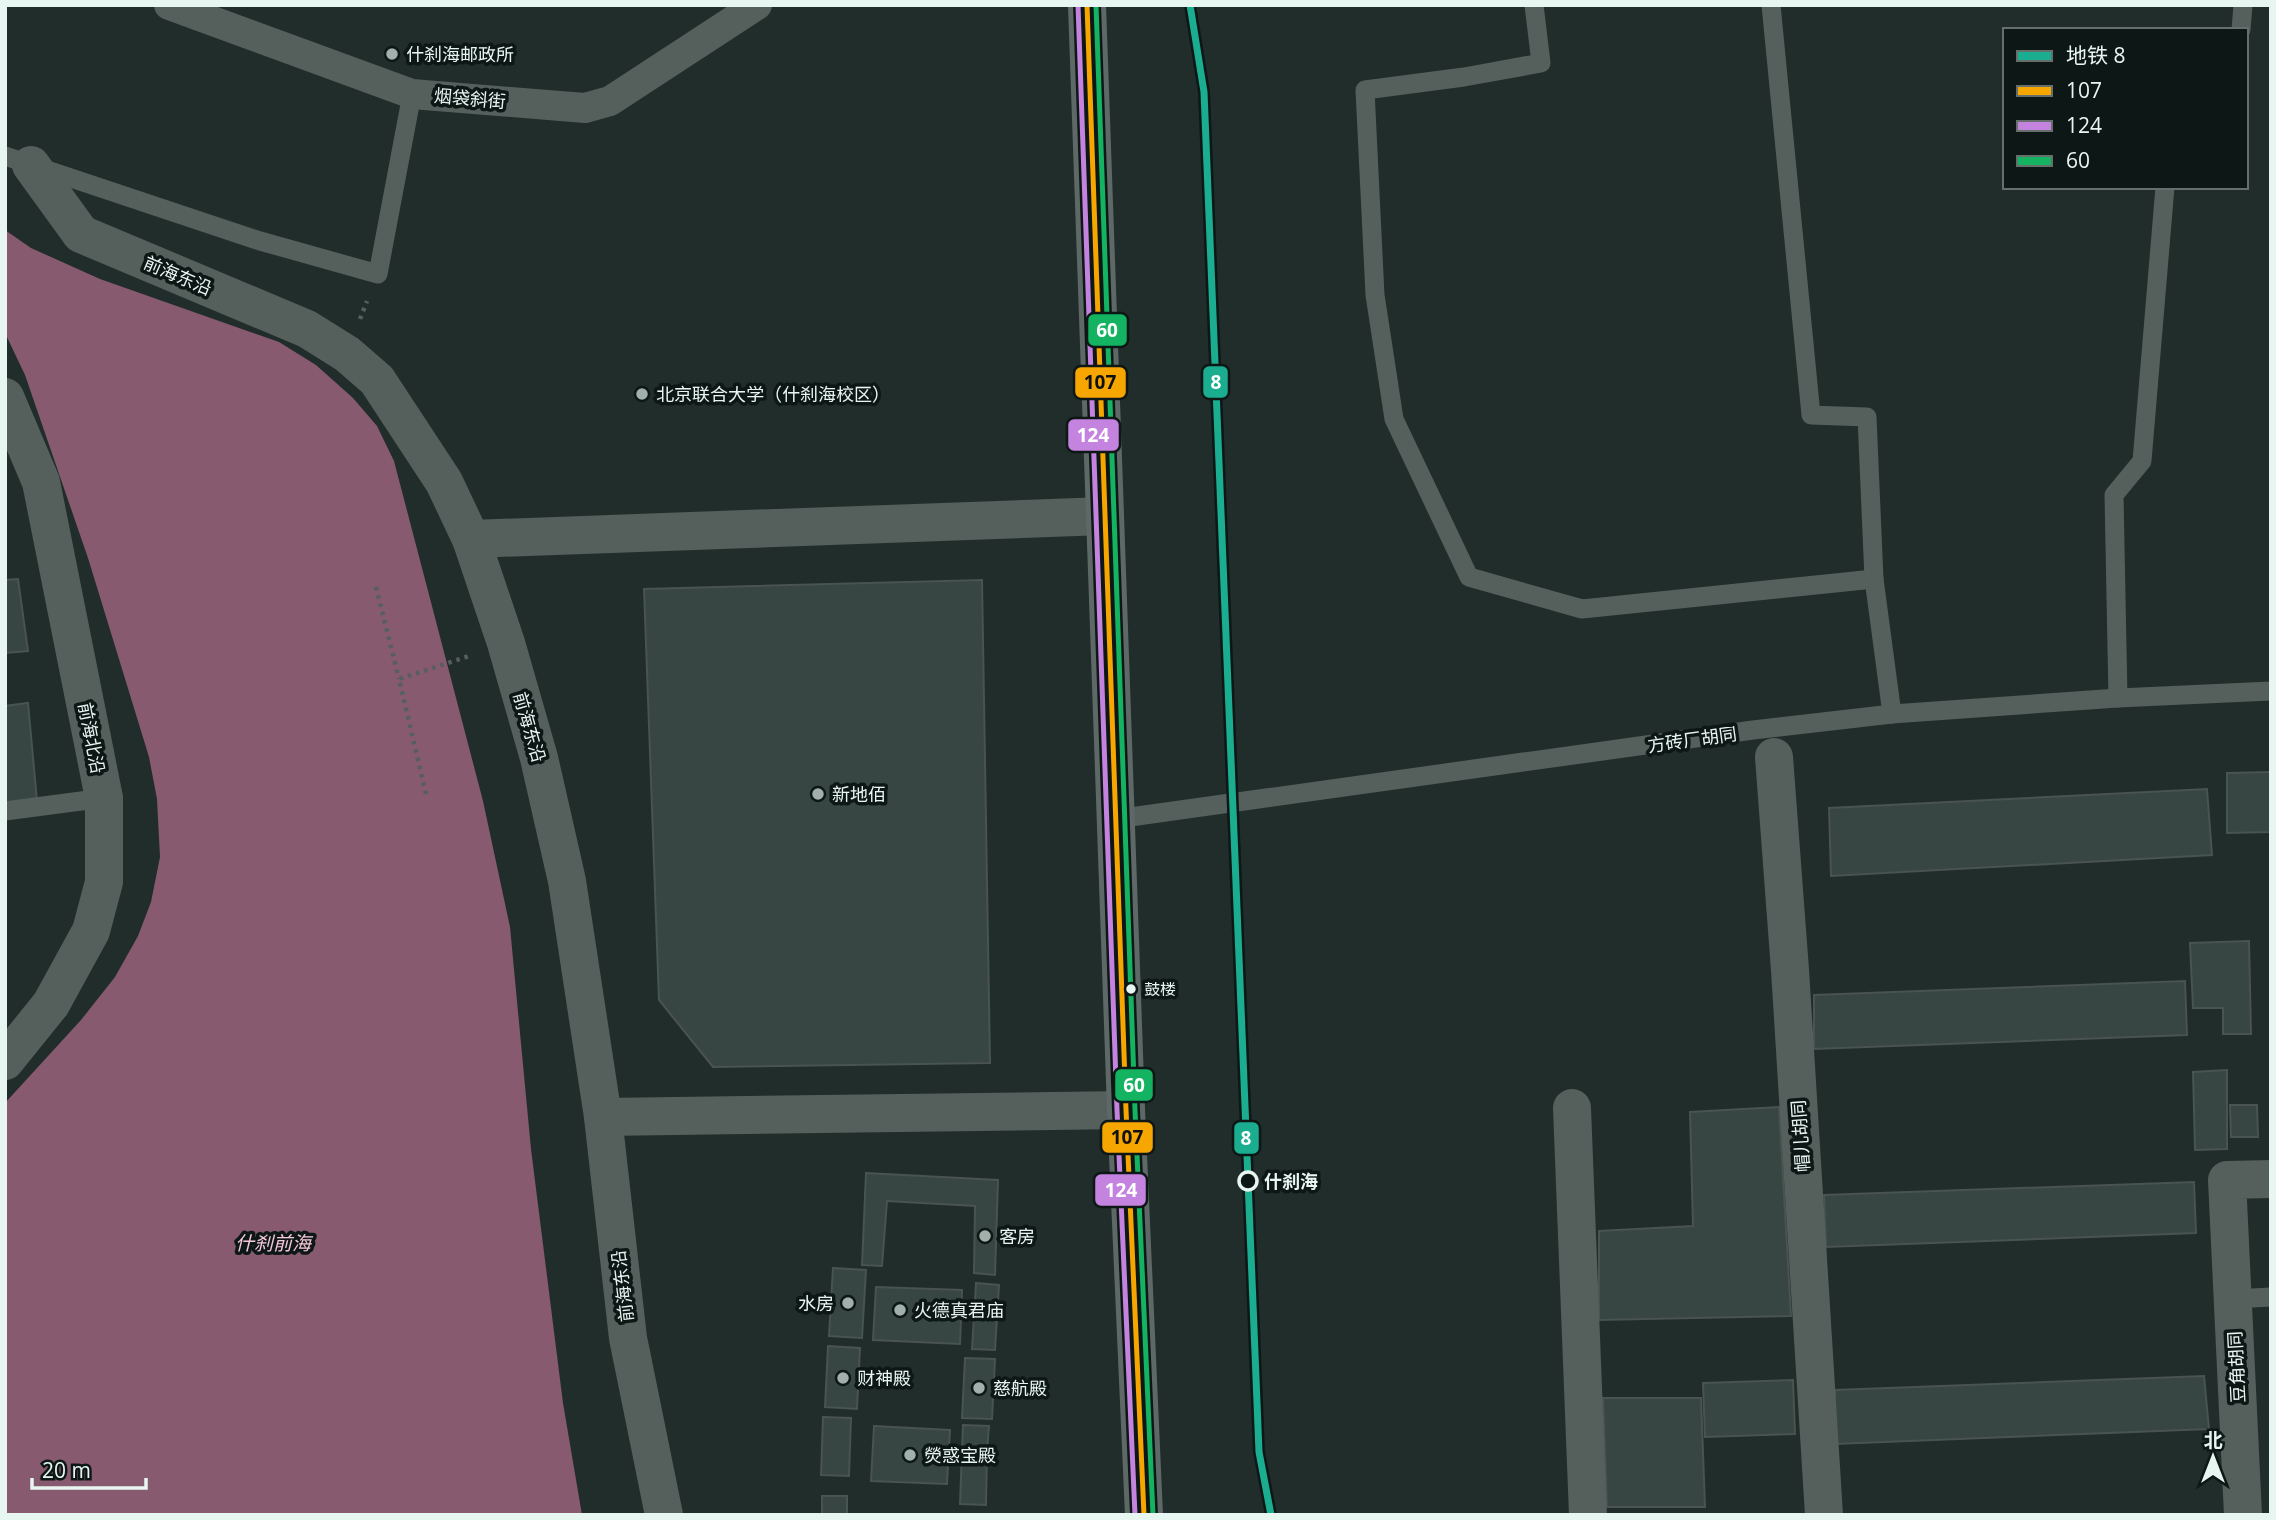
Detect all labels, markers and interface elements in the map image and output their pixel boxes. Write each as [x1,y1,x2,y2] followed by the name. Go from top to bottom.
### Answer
[2003,28,2248,189] legend
[2066,41,2125,69] text: 地铁 8
[406,42,514,66] place label: 什刹海邮政所
[384,46,400,62] marker: 什刹海邮政所
[2066,76,2102,104] text: 107
[433,83,507,113] street label: 烟袋斜街
[2066,111,2102,139] text: 124
[2066,146,2090,174] text: 60
[140,250,216,300] street label: 前海东沿
[1087,313,1128,347] line badge: 60
[1096,317,1118,343] text: 60
[1202,365,1229,399] line badge: 8
[1074,366,1127,399] line badge: 107
[1084,369,1116,395] text: 107
[1211,369,1222,395] text: 8
[656,382,890,406] place label: 北京联合大学（什刹海校区）
[634,386,650,402] marker: 北京联合大学（什刹海校区）
[1067,418,1120,452] line badge: 124
[1077,422,1109,448] text: 124
[509,689,551,765] street label: 前海东沿
[73,700,111,776] street label: 前海北沿
[1646,721,1738,757] street label: 方砖厂胡同
[832,782,886,806] place label: 新地佰
[810,786,826,802] marker: 新地佰
[1144,978,1176,1000] place label: 鼓楼
[1124,982,1138,996] marker: 鼓楼
[1114,1068,1154,1102] line badge: 60
[1123,1072,1145,1098] text: 60
[1786,1099,1814,1173] street label: 帽儿胡同
[1101,1121,1154,1154] line badge: 107
[1233,1121,1260,1155] line badge: 8
[1111,1124,1143,1150] text: 107
[1241,1125,1252,1151] text: 8
[1264,1169,1318,1193] place label: 什刹海
[1238,1171,1258,1191] marker: 什刹海
[1094,1173,1147,1207] line badge: 124
[1105,1177,1137,1203] text: 124
[999,1224,1035,1248] place label: 客房
[977,1228,993,1244] marker: 客房
[235,1230,314,1256] water label: 什刹前海
[606,1249,638,1323] street label: 前海东沿
[798,1291,834,1315] place label: 水房
[840,1295,856,1311] marker: 水房
[914,1298,1004,1322] place label: 火德真君庙
[892,1302,908,1318] marker: 火德真君庙
[2222,1330,2250,1404] street label: 豆角胡同
[857,1366,911,1390] place label: 财神殿
[835,1370,851,1386] marker: 财神殿
[993,1376,1047,1400] place label: 慈航殿
[971,1380,987,1396] marker: 慈航殿
[2178,1422,2248,1492] north arrow
[2203,1427,2223,1453] text: 北
[924,1443,996,1467] place label: 熒惑宝殿
[32,1446,145,1490] scale bar
[902,1447,918,1463] marker: 熒惑宝殿
[42,1456,91,1484] text: 20 m

